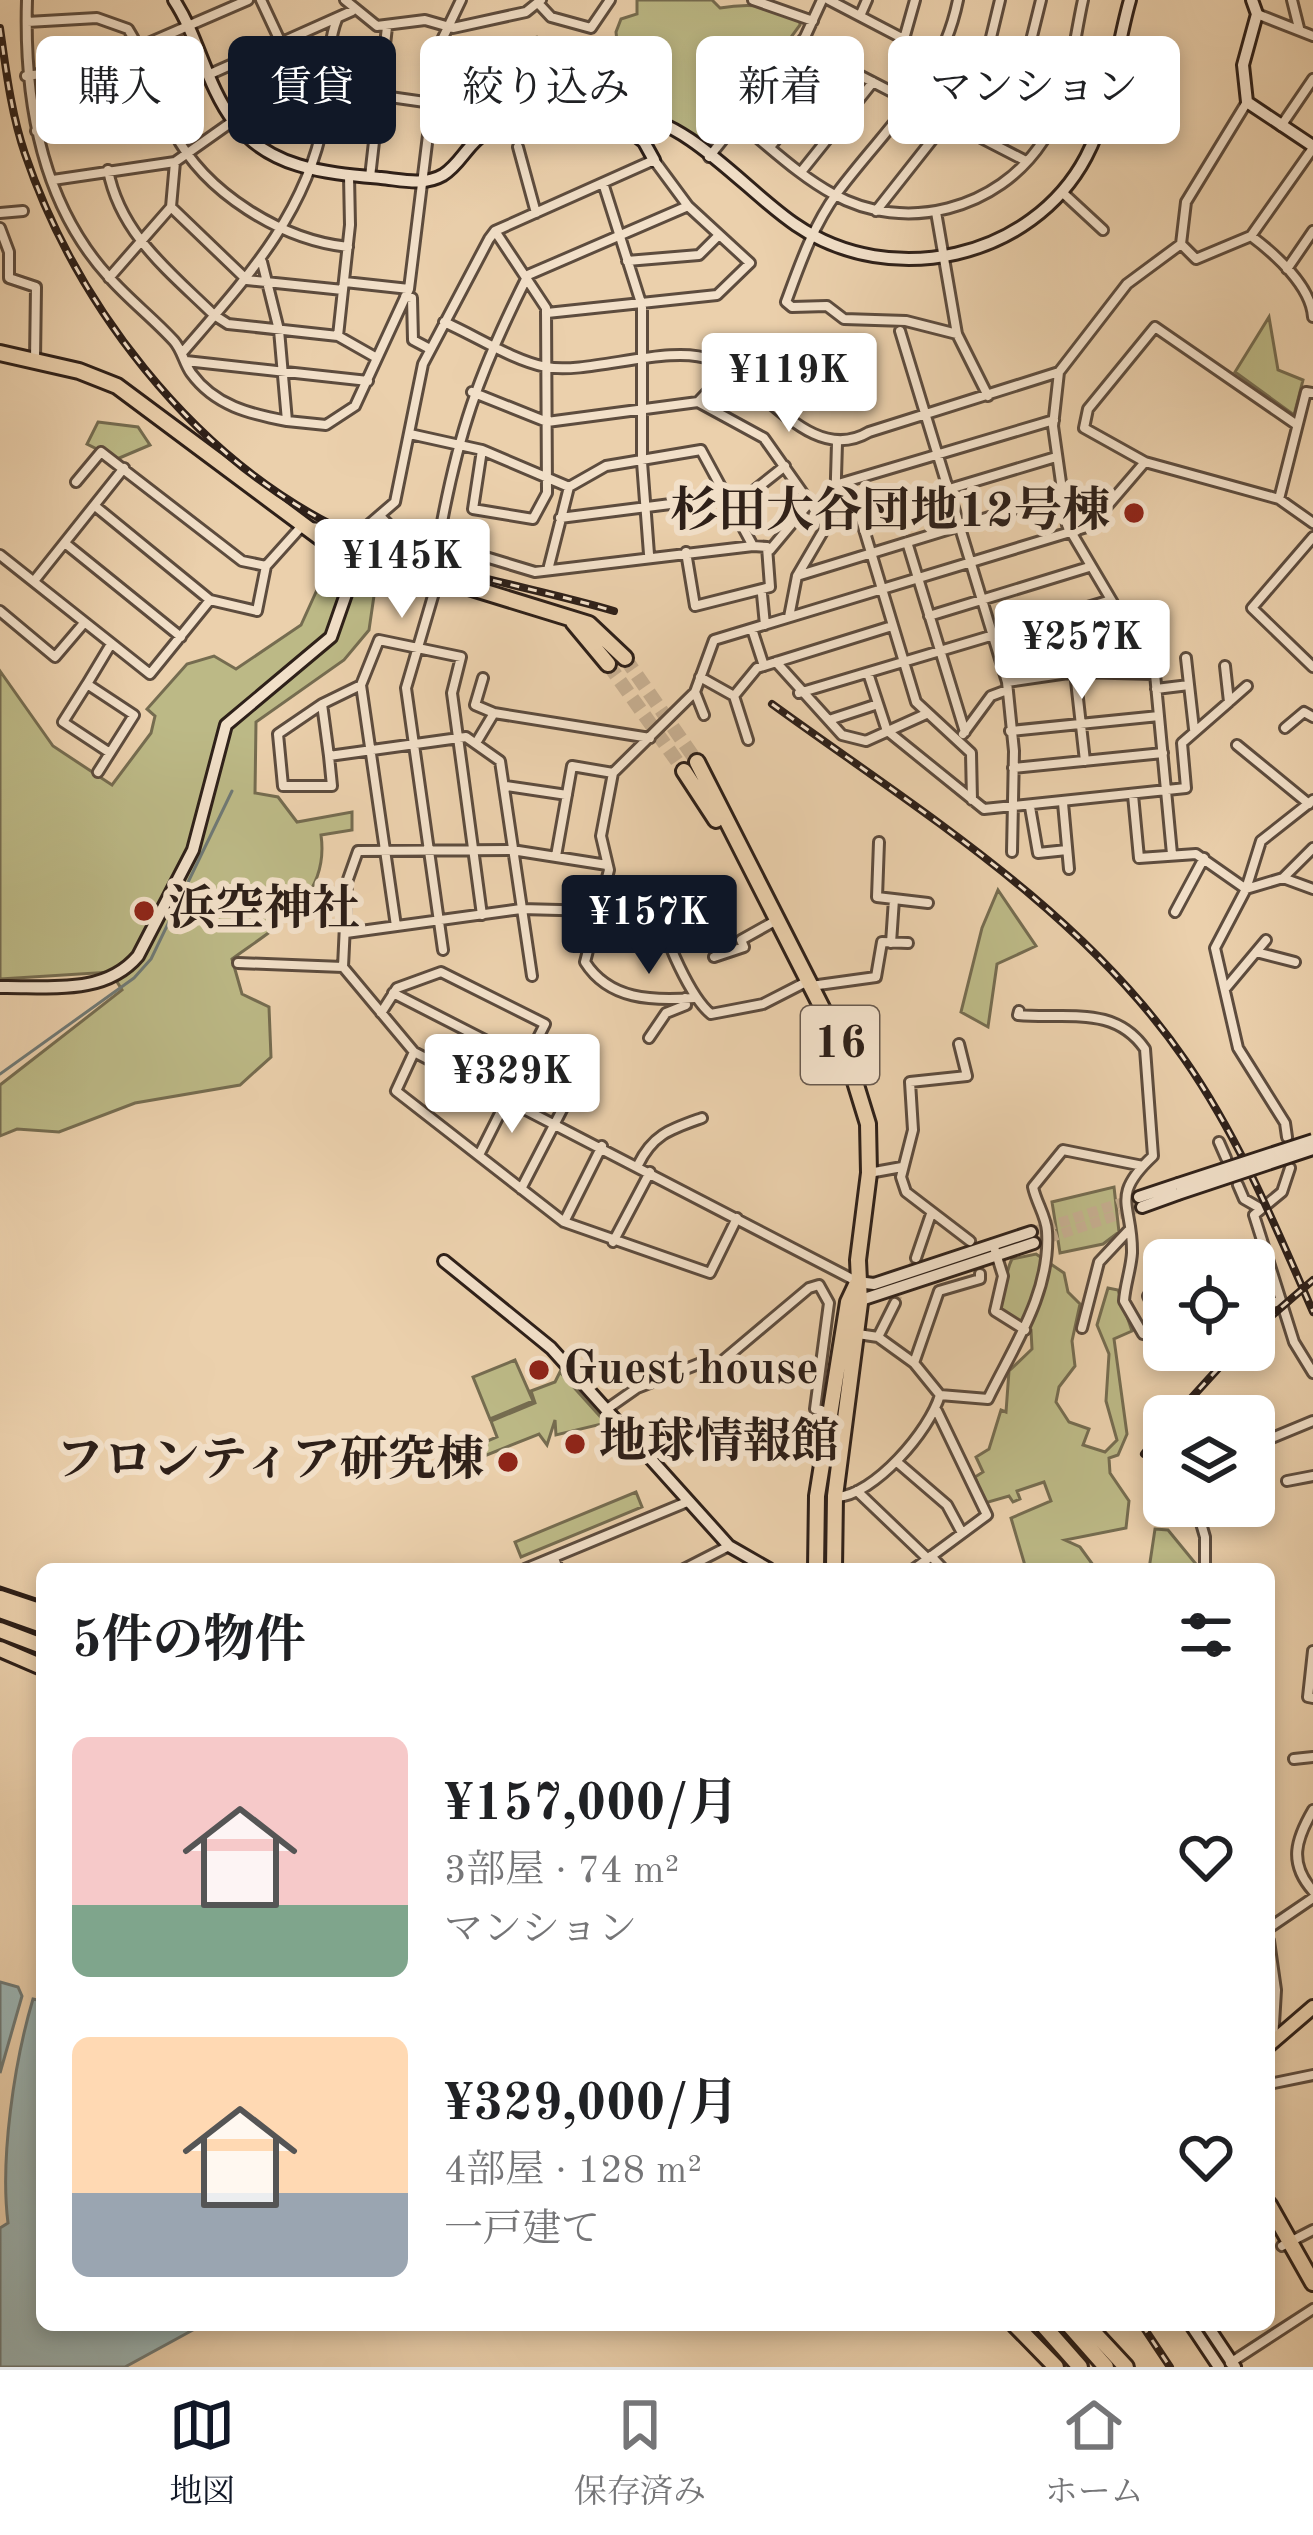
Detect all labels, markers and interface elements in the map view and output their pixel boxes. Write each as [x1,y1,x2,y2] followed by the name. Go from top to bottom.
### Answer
[36,36,204,144] chip: 購入
[228,36,396,144] chip: 賃貸
[420,36,672,144] chip: 絞り込み
[696,36,864,144] chip: 新着
[888,36,1180,144] chip: マンション
[705,333,873,435] pin: ¥119K
[729,352,849,391] text: ¥119K
[670,485,1110,537] place label: 杉田大谷団地12号棟
[1121,500,1147,526] marker: 杉田大谷団地12号棟
[318,519,486,621] pin: ¥145K
[342,538,462,577] text: ¥145K
[998,600,1166,702] pin: ¥257K
[1022,619,1142,658] text: ¥257K
[565,875,733,977] pin: ¥157K
[168,883,360,935] place label: 浜空神社
[589,894,709,933] text: ¥157K
[131,898,157,924] marker: 浜空神社
[801,1006,879,1084] road number: 16
[428,1034,596,1136] pin: ¥329K
[452,1053,572,1092] text: ¥329K
[1143,1239,1275,1527] map controls
[1143,1239,1275,1371] button: locate
[563,1346,819,1394] place label: Guest house
[526,1357,552,1383] marker: Guest house
[1143,1395,1275,1527] button: layers
[599,1416,839,1468] place label: 地球情報館
[562,1431,588,1457] marker: 地球情報館
[56,1434,484,1486] place label: フロンティア研究棟
[495,1449,521,1475] marker: フロンティア研究棟
[1173,1602,1239,1668] icon: filters
[72,1617,306,1668] text: 5件の物件
[444,1780,739,1831] text: ¥157,000/月
[168,1785,312,1929] icon: home
[1173,1824,1239,1890] icon: heart
[444,1852,679,1891] text: 3部屋 · 74 m²
[444,1911,637,1950] text: マンション
[444,2080,739,2131] text: ¥329,000/月
[168,2085,312,2229] icon: home
[1173,2124,1239,2190] icon: heart
[444,2152,702,2191] text: 4部屋 · 128 m²
[444,2211,600,2250] text: 一戸建て
[169,2392,235,2514] tab: 地図
[574,2392,706,2514] tab: 保存済み
[1045,2392,1144,2514] tab: ホーム

